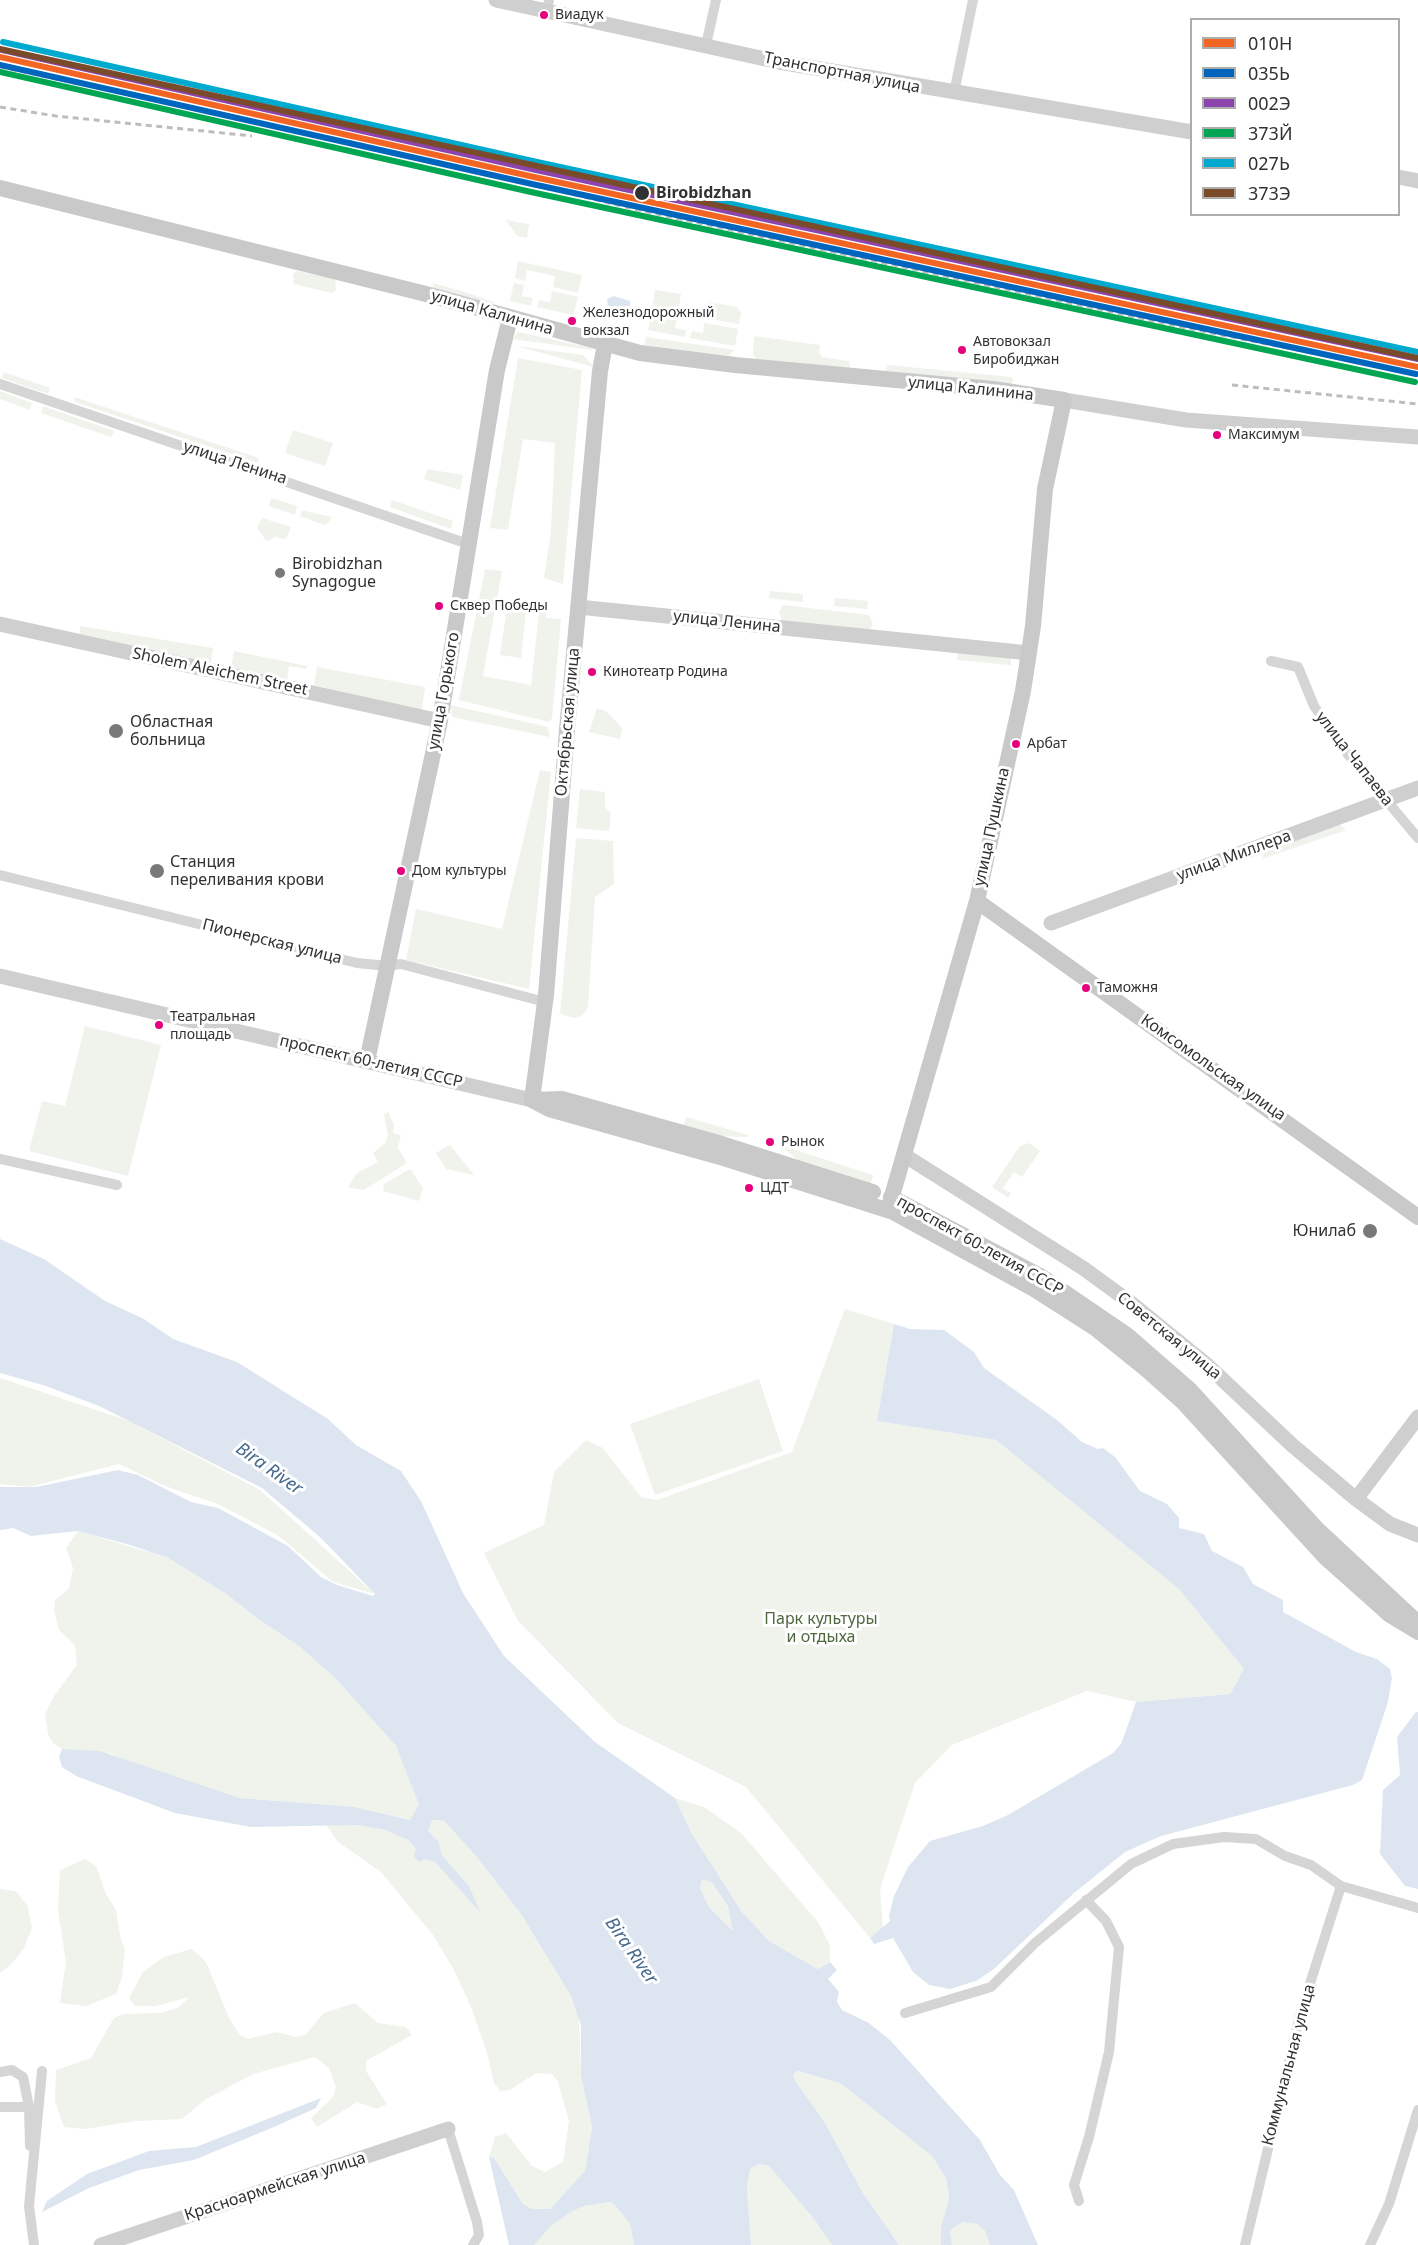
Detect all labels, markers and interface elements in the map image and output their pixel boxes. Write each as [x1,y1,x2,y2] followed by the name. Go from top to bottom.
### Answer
[555,7,604,23] place label: Виадук
[538,9,550,21] marker: Виадук
[1190,18,1400,216] legend
[1248,31,1292,55] text: 010Н
[762,48,922,98] street label: Транспортная улица
[1248,61,1290,85] text: 035Ь
[1248,91,1291,115] text: 002Э
[1248,121,1293,145] text: 373Й
[1248,151,1290,175] text: 027Ь
[1248,181,1291,205] text: 373Э
[656,183,752,203] place label: Birobidzhan
[633,184,651,202] marker: Birobidzhan
[429,286,555,340] street label: улица Калинина
[583,305,715,338] place label: Железнодорожный вокзал
[566,315,578,327] marker: Железнодорожный вокзал
[973,334,1059,366] place label: Автовокзал Биробиджан
[956,344,968,356] marker: Автовокзал Биробиджан
[907,373,1035,405] street label: улица Калинина
[1228,427,1300,443] place label: Максимум
[1211,429,1223,441] marker: Максимум
[181,437,289,489] street label: улица Ленина
[292,554,383,592] place label: Birobidzhan Synagogue
[273,566,287,580] marker: Birobidzhan Synagogue
[450,598,548,614] place label: Сквер Победы
[433,600,445,612] marker: Сквер Победы
[672,607,782,637] street label: улица Ленина
[424,631,464,751] street label: улица Горького
[131,644,309,700] street label: Sholem Aleichem Street
[552,647,584,797] street label: Октябрьская улица
[603,664,728,680] place label: Кинотеатр Родина
[586,666,598,678] marker: Кинотеатр Родина
[1311,708,1397,810] street label: улица Чапаева
[130,712,213,750] place label: Областная больница
[107,722,125,740] marker: Областная больница
[1027,736,1067,752] place label: Арбат
[1010,738,1022,750] marker: Арбат
[970,766,1014,888] street label: улица Пушкина
[1174,826,1294,886] street label: улица Миллера
[170,852,324,890] place label: Станция переливания крови
[148,862,166,880] marker: Станция переливания крови
[412,863,507,879] place label: Дом культуры
[395,865,407,877] marker: Дом культуры
[200,915,344,969] street label: Пионерская улица
[1097,980,1158,996] place label: Таможня
[1080,982,1092,994] marker: Таможня
[170,1009,256,1042] place label: Театральная площадь
[1137,1011,1289,1125] street label: Комсомольская улица
[153,1019,165,1031] marker: Театральная площадь
[278,1032,464,1092] street label: проспект 60-летия СССР
[781,1134,824,1150] place label: Рынок
[764,1136,776,1148] marker: Рынок
[760,1180,789,1196] place label: ЦДТ
[743,1182,755,1194] marker: ЦДТ
[893,1192,1067,1300] street label: проспект 60-летия СССР
[1292,1221,1356,1241] place label: Юнилаб
[1361,1222,1379,1240] marker: Юнилаб
[1113,1288,1225,1384] street label: Советская улица
[231,1438,307,1500] water label: Bira River
[764,1609,878,1647] park label: Парк культуры и отдыха
[600,1913,662,1989] water label: Bira River
[1258,1982,1320,2148] street label: Коммунальная улица
[182,2149,368,2225] street label: Красноармейская улица

